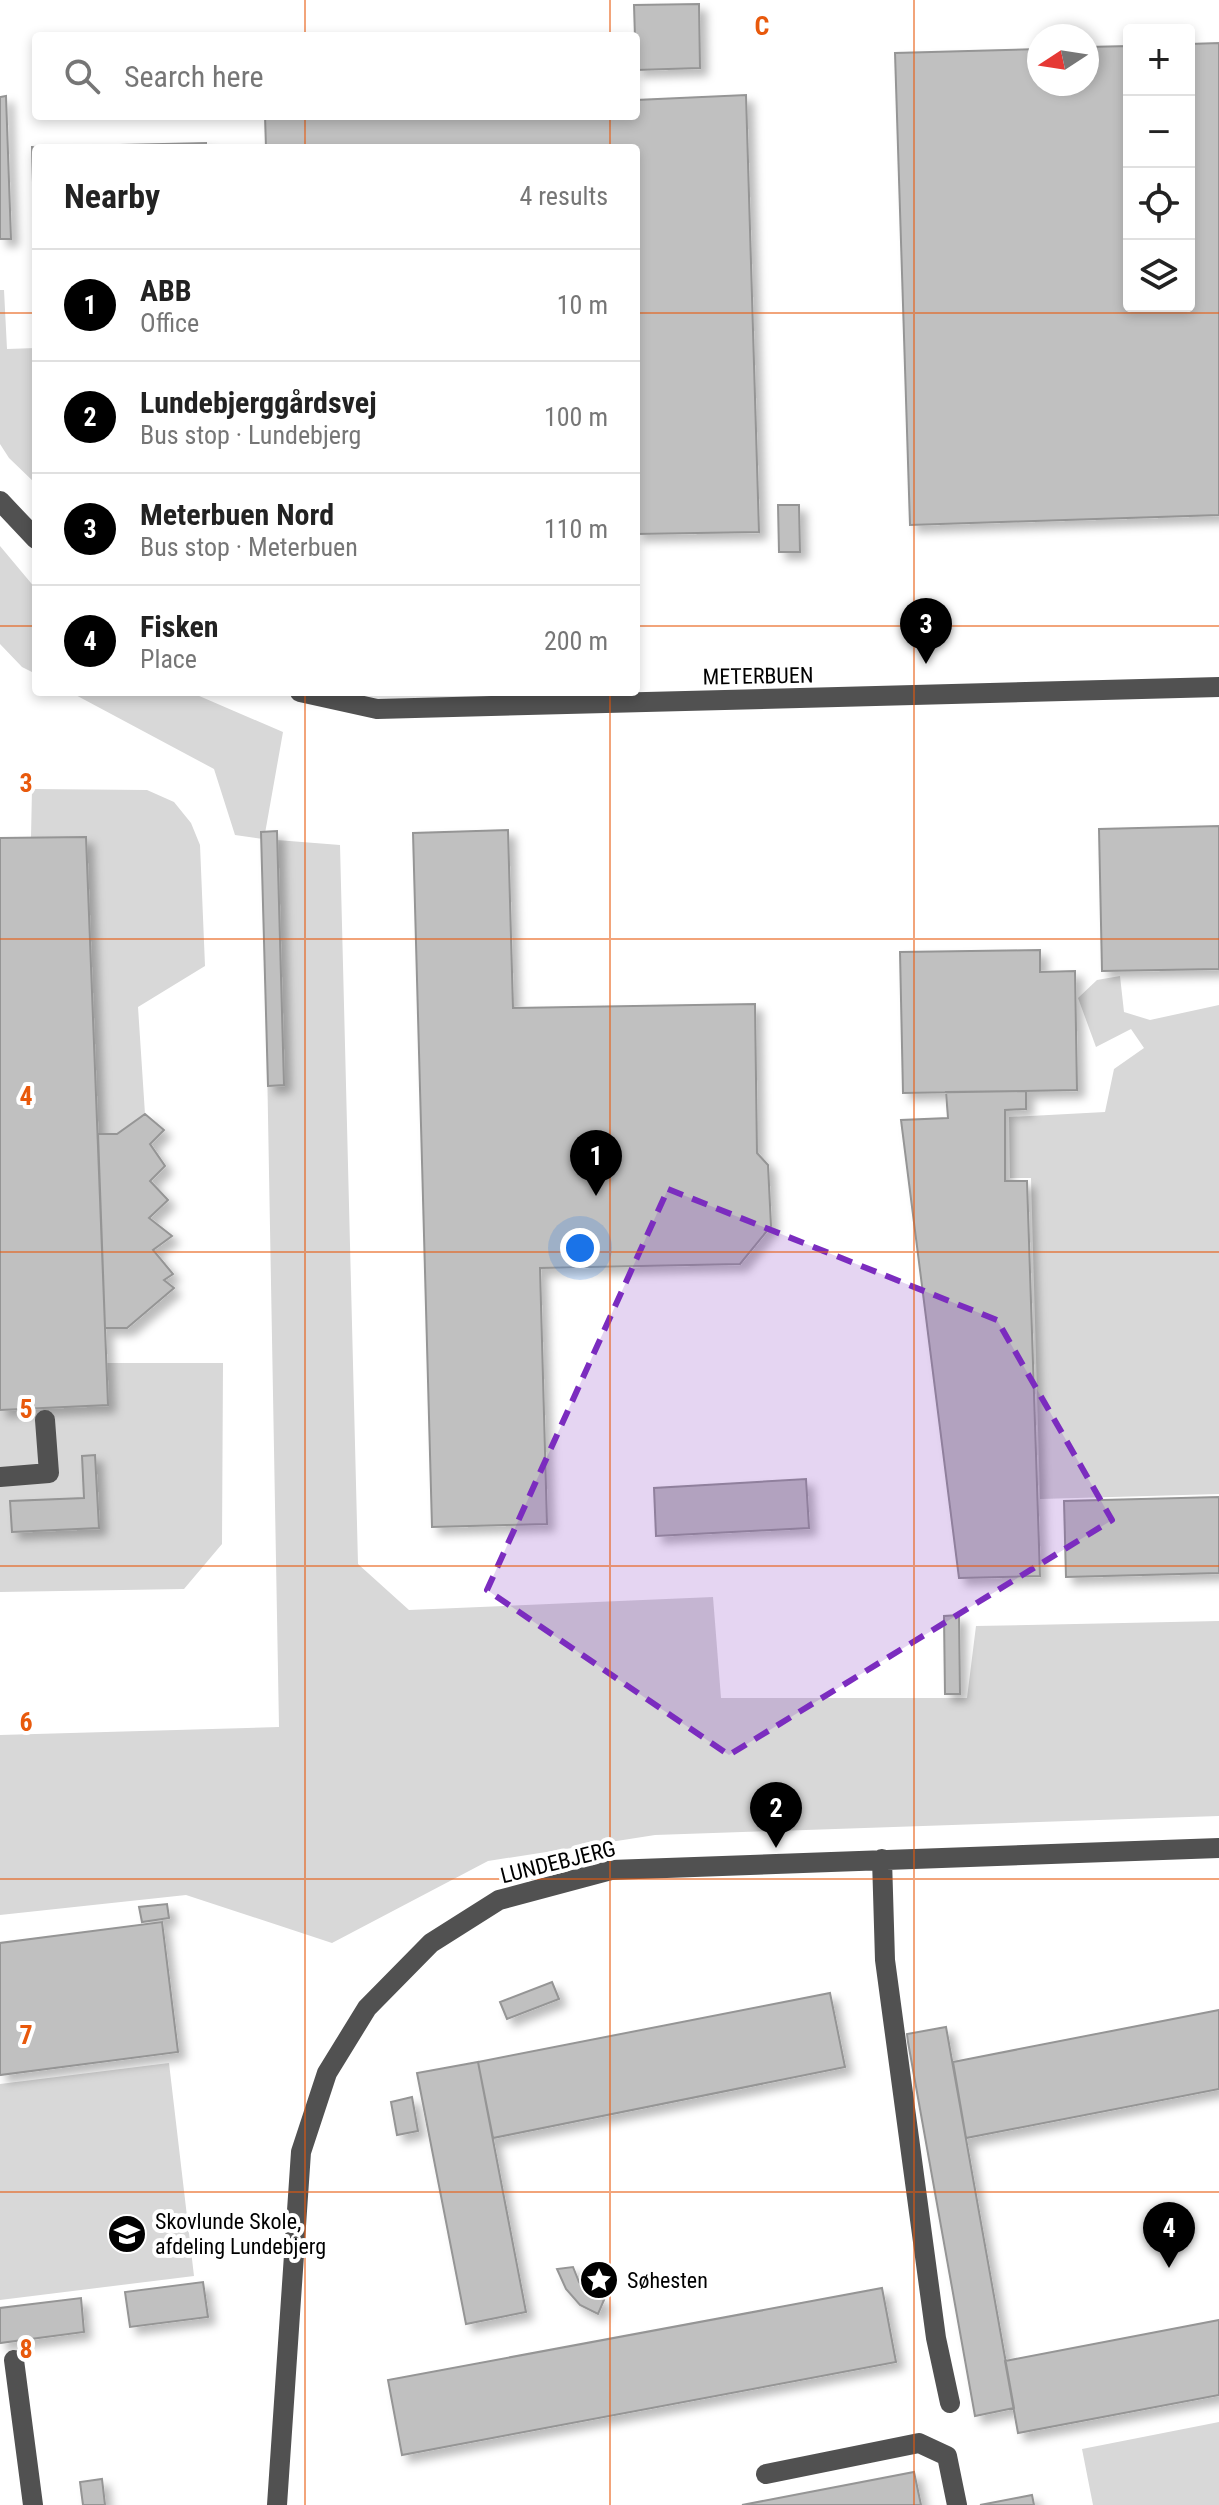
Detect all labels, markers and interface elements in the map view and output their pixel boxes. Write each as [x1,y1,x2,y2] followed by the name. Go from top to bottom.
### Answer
[755,11,770,41] text: C
[1027,24,1099,96] north arrow
[1123,24,1195,312] map controls
[1123,24,1195,96] button: +
[32,32,640,120] search box
[60,54,104,98] icon: search
[124,59,264,94] text: Search here
[1123,96,1195,168] button: −
[1123,168,1195,240] button: locate
[64,176,160,216] text: Nearby
[519,181,608,211] text: 4 results
[1123,240,1195,312] button: layers
[140,273,192,308] text: ABB
[83,290,97,320] text: 1
[557,290,608,320] text: 10 m
[140,308,199,338] text: Office
[140,385,377,420] text: Lundebjerggårdsvej
[83,402,97,432] text: 2
[544,402,608,432] text: 100 m
[140,420,361,450] text: Bus stop · Lundebjerg
[140,497,334,532] text: Meterbuen Nord
[83,514,97,544] text: 3
[544,514,608,544] text: 110 m
[140,532,358,562] text: Bus stop · Meterbuen
[900,598,952,664] pin: 3
[140,609,219,644] text: Fisken
[83,626,97,656] text: 4
[544,626,608,656] text: 200 m
[140,644,197,674] text: Place
[702,663,814,689] street label: METERBUEN
[19,768,33,798] text: 3
[19,1081,33,1111] text: 4
[570,1130,622,1196] pin: 1
[560,1228,600,1268] your location
[19,1394,33,1424] text: 5
[19,1707,33,1737] text: 6
[750,1782,802,1848] pin: 2
[498,1836,618,1888] street label: LUNDEBJERG
[19,2020,33,2050] text: 7
[1143,2202,1195,2268] pin: 4
[155,2209,326,2259] place label: Skovlunde Skole, afdeling Lundebjerg
[106,2213,148,2255] school or university icon: Skovlunde Skole, afdeling Lundebjerg
[578,2259,620,2301] place icon: Søhesten
[627,2268,708,2293] place label: Søhesten
[19,2334,33,2364] text: 8

